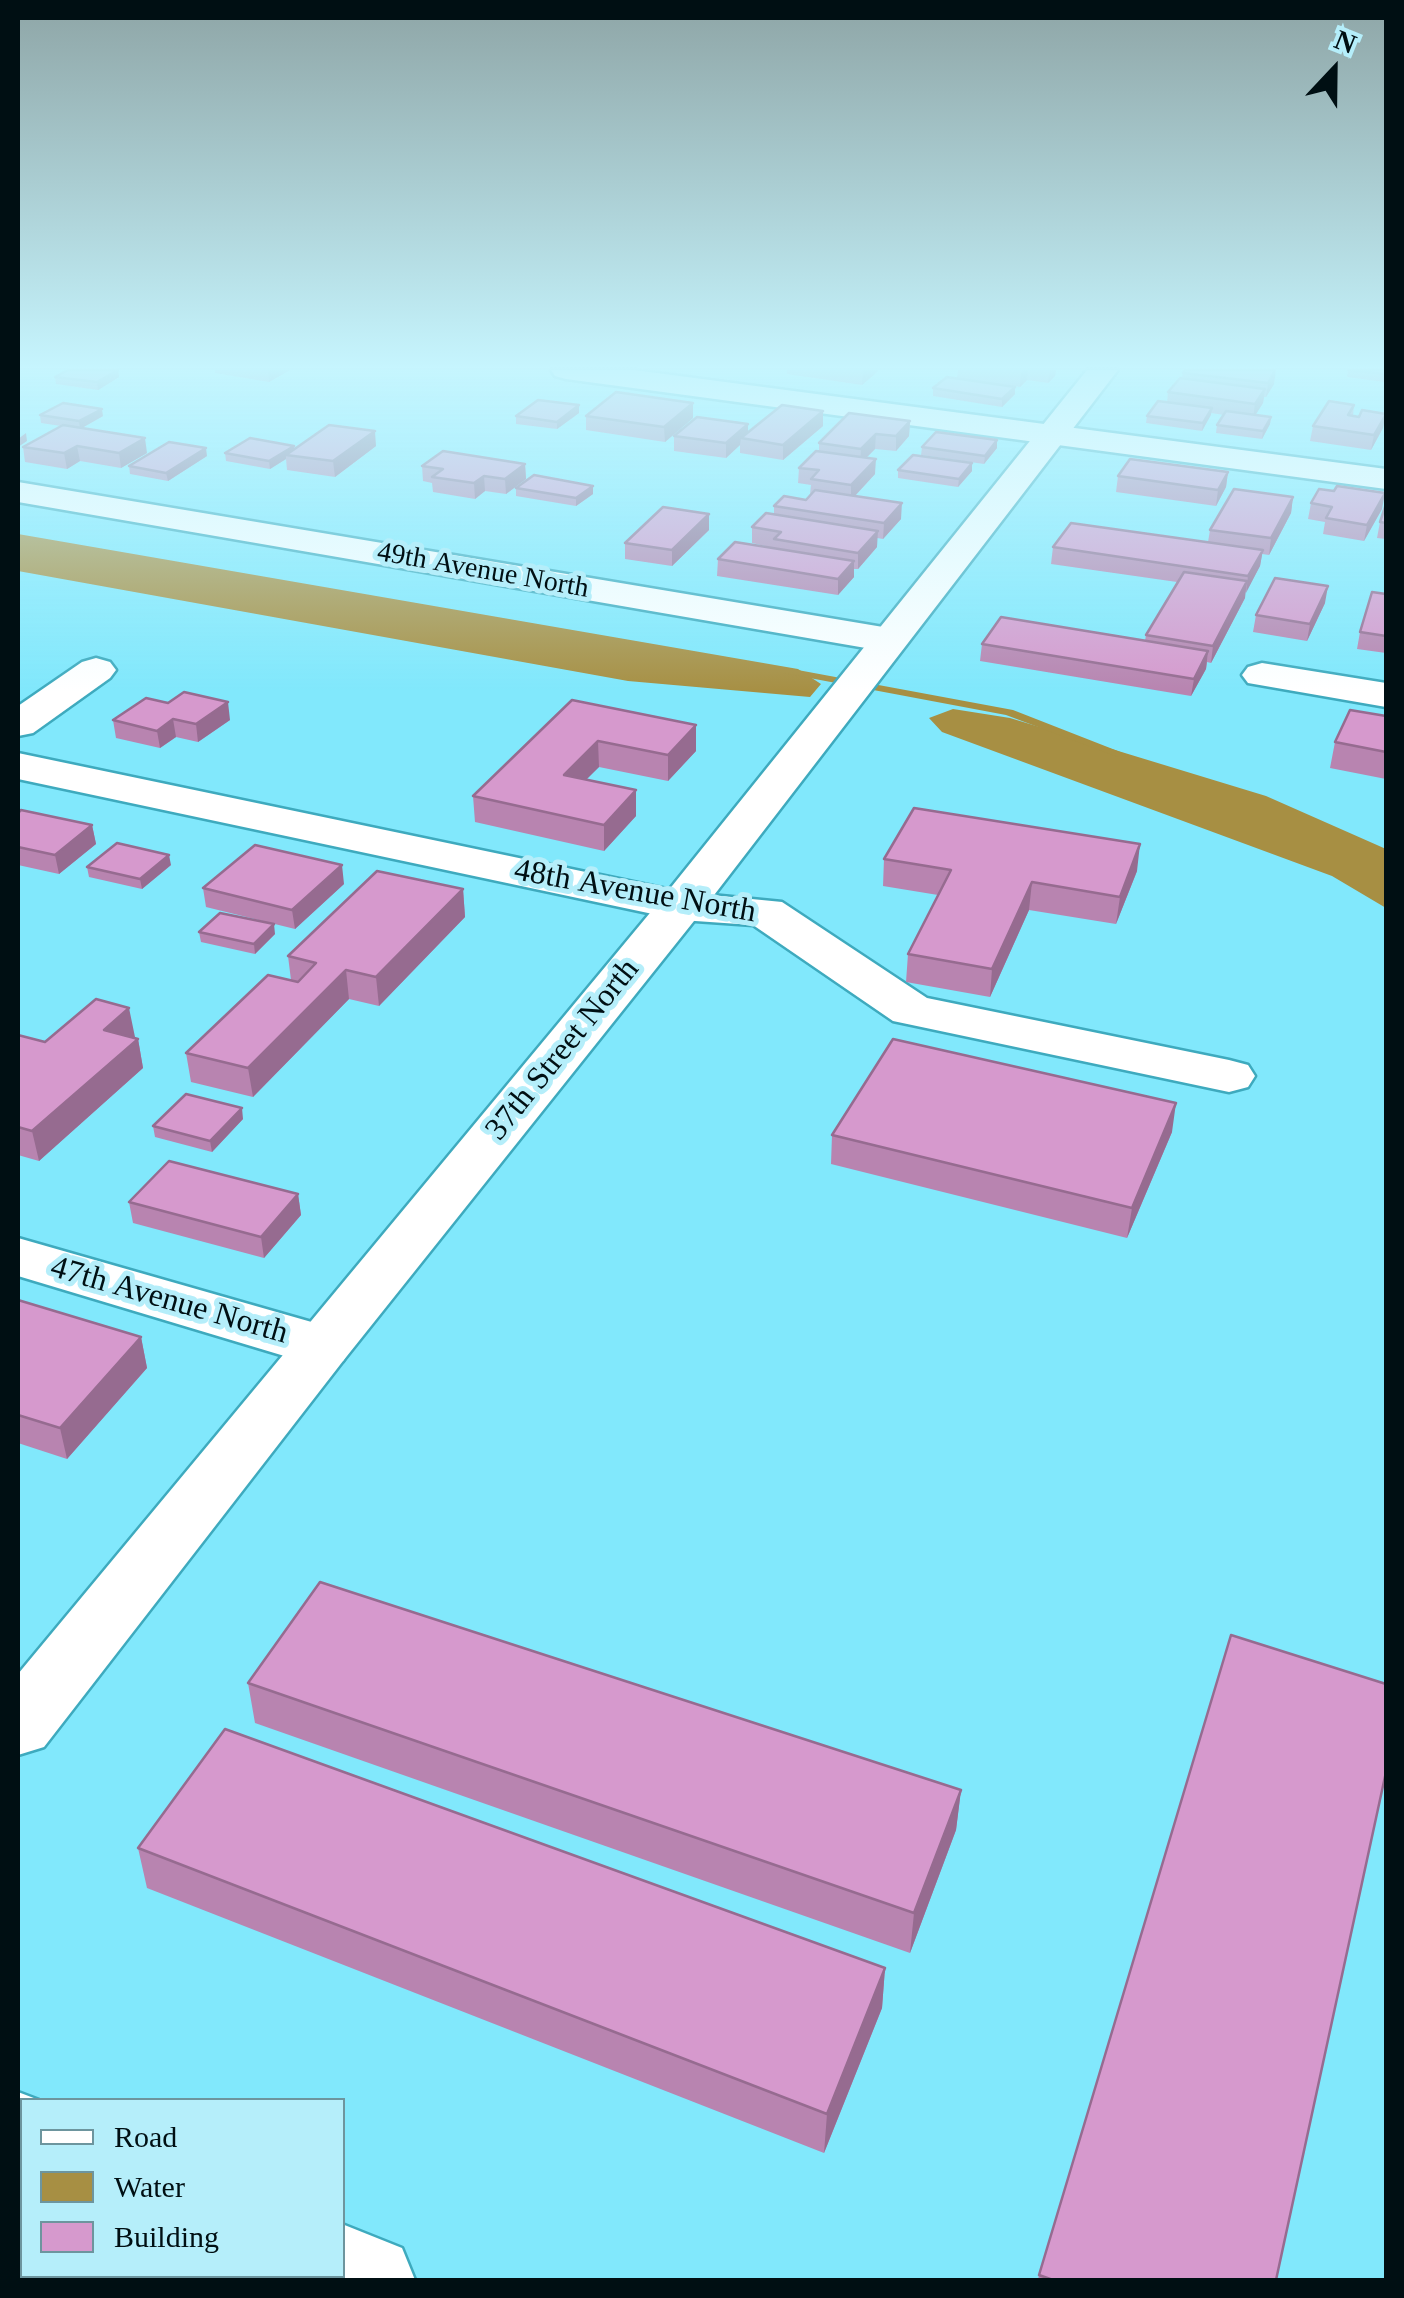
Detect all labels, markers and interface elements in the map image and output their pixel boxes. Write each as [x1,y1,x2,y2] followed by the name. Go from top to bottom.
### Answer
[1284,20,1384,120] north arrow
[1330,24,1361,60] text: N
[375,536,591,606] street label: 49th Avenue North
[511,852,759,932] street label: 48th Avenue North
[478,952,648,1148] street label: 37th Street North
[46,1249,292,1353] street label: 47th Avenue North
[20,2098,345,2278] legend
[114,2120,177,2153] text: Road
[114,2170,185,2203] text: Water
[114,2220,219,2253] text: Building

